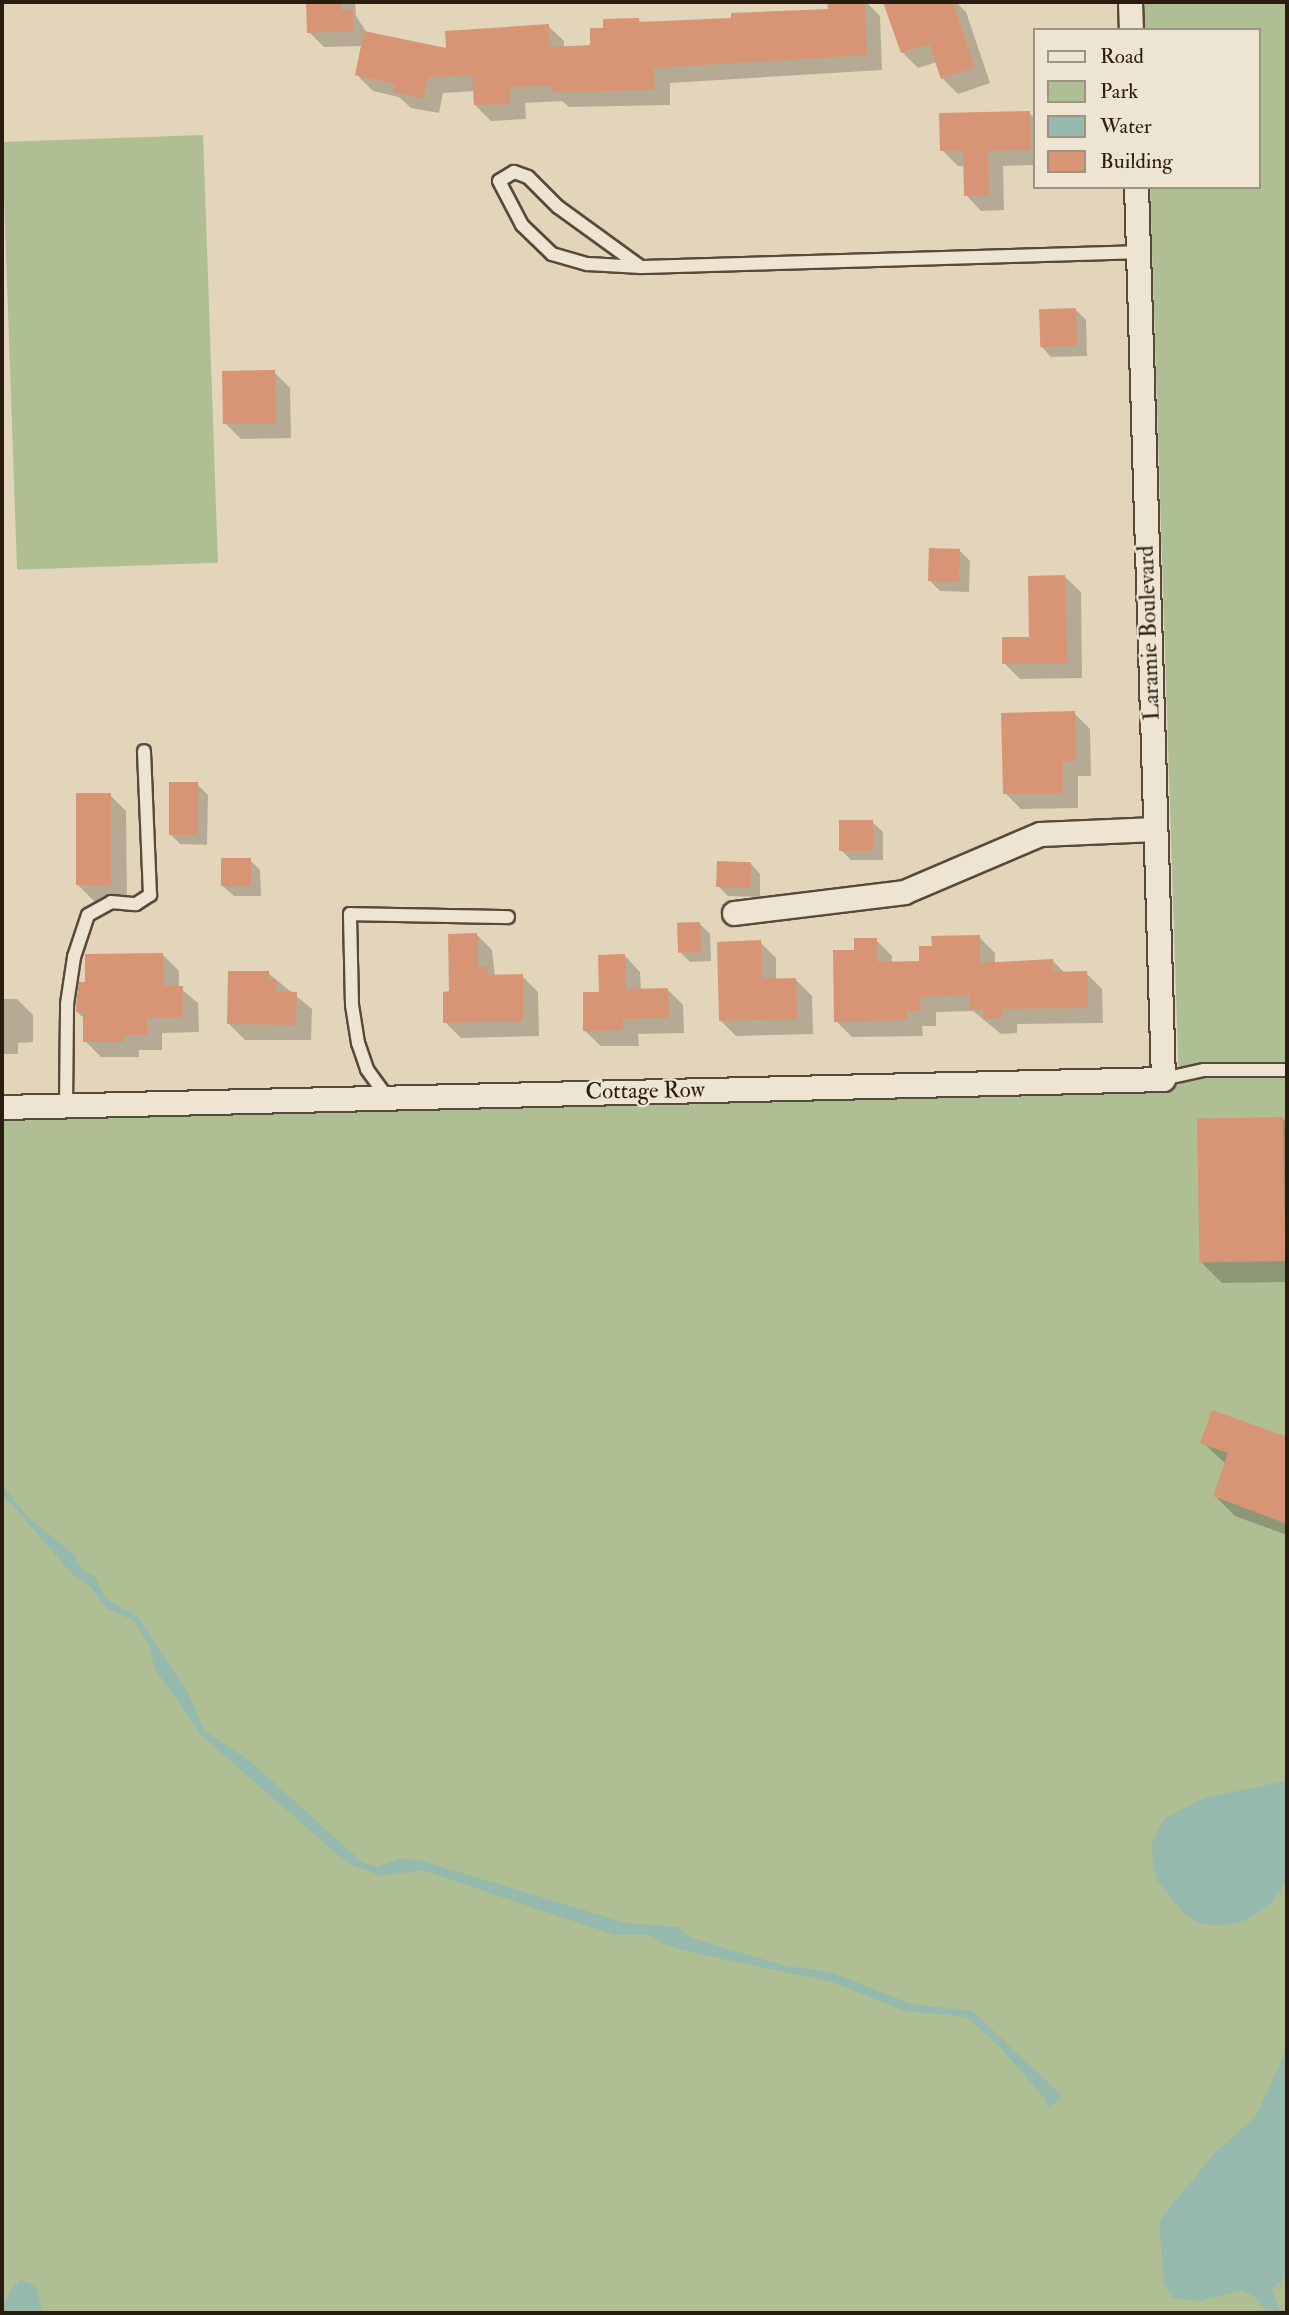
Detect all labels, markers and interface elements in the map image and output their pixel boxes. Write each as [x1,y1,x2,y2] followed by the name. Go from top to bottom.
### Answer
[1034,28,1261,189] legend
[1100,43,1144,70] text: Road
[1100,78,1138,105] text: Park
[1100,113,1152,140] text: Water
[1100,148,1173,175] text: Building
[1132,545,1166,721] street label: Laramie Boulevard
[585,1076,705,1106] street label: Cottage Row

